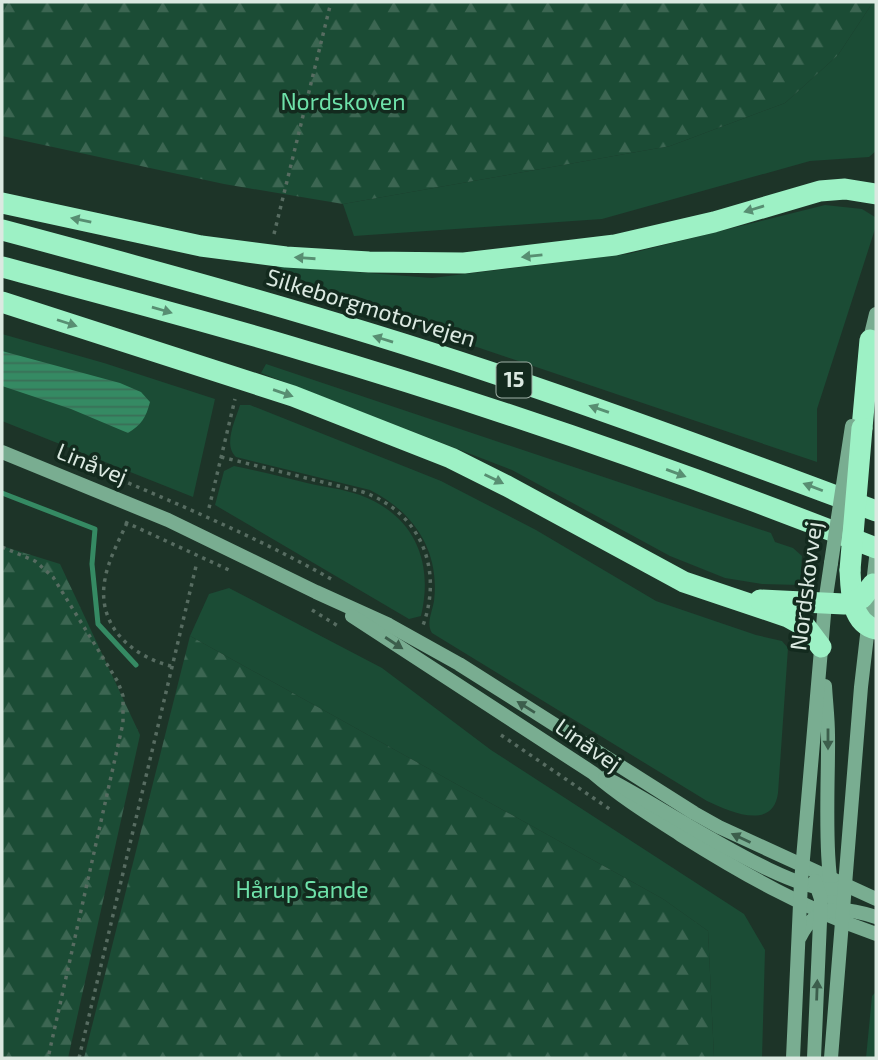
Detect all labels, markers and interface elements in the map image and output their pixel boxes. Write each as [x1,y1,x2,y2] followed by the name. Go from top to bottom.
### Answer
[280,87,406,115] park label: Nordskoven
[743,205,764,215] one-way arrow
[70,214,92,225] one-way arrow
[521,251,543,262] one-way arrow
[294,253,316,264] one-way arrow
[263,262,479,352] street label: Silkeborgmotorvejen
[152,305,174,316] one-way arrow
[57,318,78,328] one-way arrow
[372,333,393,343] one-way arrow
[496,362,532,398] road number: 15
[273,388,294,399] one-way arrow
[588,403,609,414] one-way arrow
[53,436,132,490] street label: Linåvej
[665,467,686,478] one-way arrow
[484,474,504,485] one-way arrow
[802,481,823,492] one-way arrow
[783,520,827,652] street label: Nordskovvej
[384,636,403,649] one-way arrow
[516,700,536,713] one-way arrow
[550,712,627,777] street label: Linåvej
[822,728,834,750] one-way arrow
[731,832,751,844] one-way arrow
[235,875,369,903] park label: Hårup Sande
[811,979,822,1001] one-way arrow

